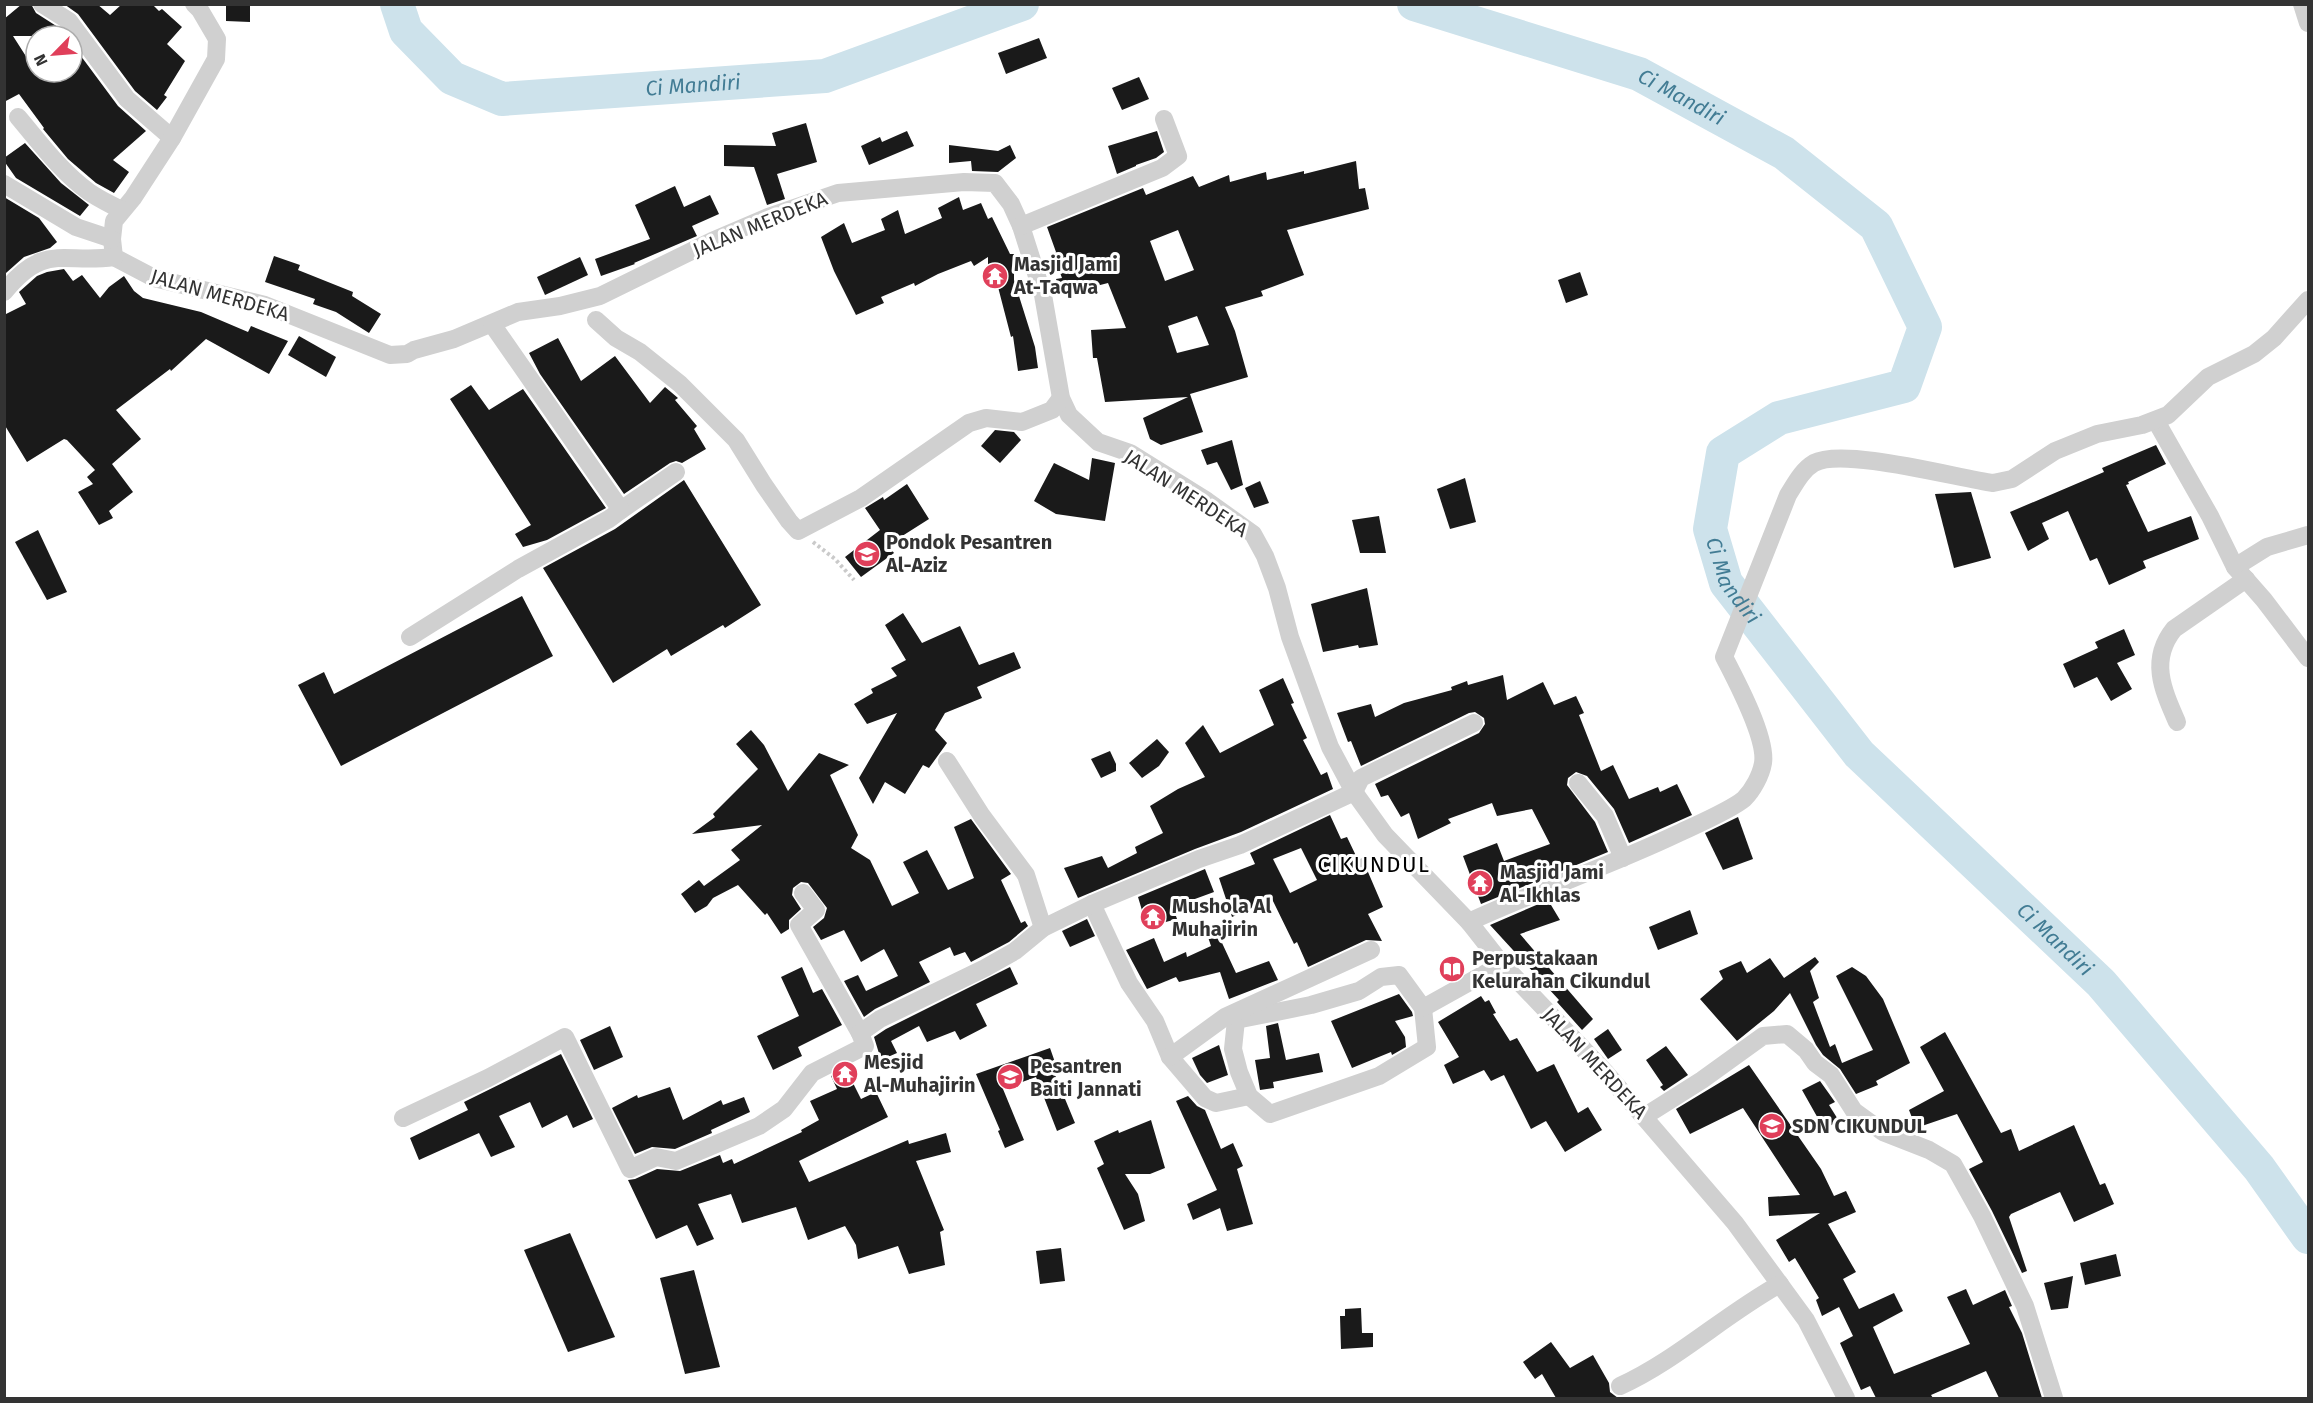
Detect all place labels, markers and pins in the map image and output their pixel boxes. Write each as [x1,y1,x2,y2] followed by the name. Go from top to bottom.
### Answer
[1013,252,1118,299] place label: Masjid Jami At-Taqwa
[980,261,1010,291] temple icon: Masjid Jami At-Taqwa
[885,530,1052,577] place label: Pondok Pesantren Al-Aziz
[852,539,882,569] school or university icon: Pondok Pesantren Al-Aziz
[1499,860,1604,907] place label: Masjid Jami Al-Ikhlas
[1465,868,1495,898] temple icon: Masjid Jami Al-Ikhlas
[1172,894,1271,941] place label: Mushola Al Muhajirin
[1138,902,1168,932] temple icon: Mushola Al Muhajirin
[1472,946,1650,993] place label: Perpustakaan Kelurahan Cikundul
[1437,954,1467,984] library icon: Perpustakaan Kelurahan Cikundul
[863,1050,976,1097] place label: Mesjid Al-Muhajirin
[1030,1054,1142,1101] place label: Pesantren Baiti Jannati
[830,1059,860,1089] temple icon: Mesjid Al-Muhajirin
[995,1062,1025,1092] school or university icon: Pesantren Baiti Jannati
[1757,1111,1787,1141] school or university icon: SDN CIKUNDUL
[1792,1114,1927,1138] place label: SDN CIKUNDUL

